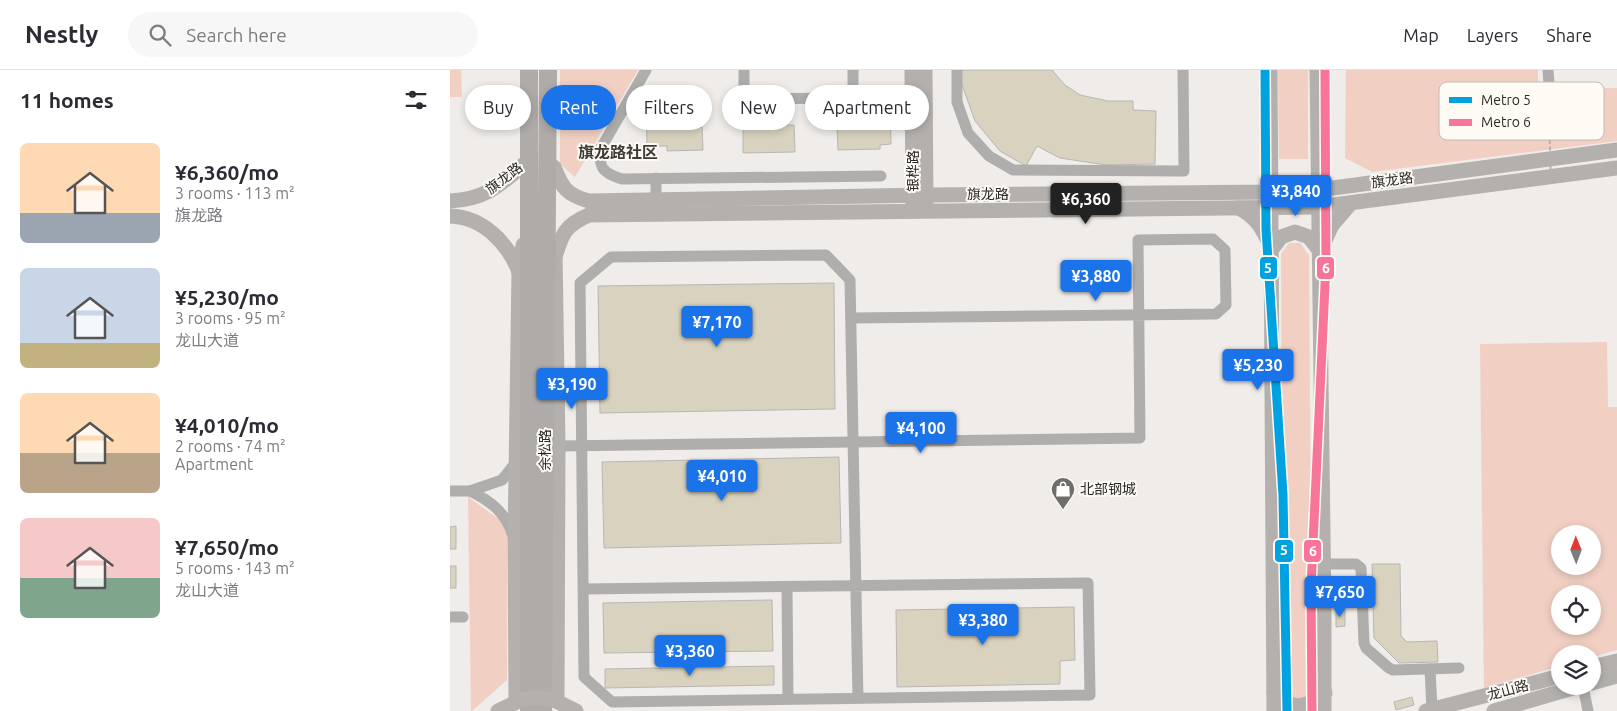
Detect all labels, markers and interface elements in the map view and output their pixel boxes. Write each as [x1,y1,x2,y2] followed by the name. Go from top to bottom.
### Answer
[128,12,478,57] search box
[25,21,98,48] text: Nestly
[146,21,174,49] icon: search
[186,24,287,46] text: Search here
[1403,25,1439,45] text: Map
[1467,25,1518,45] text: Layers
[1546,25,1592,45] text: Share
[1439,82,1604,140] legend
[465,85,531,130] chip: Buy
[541,85,616,130] chip: Rent
[626,85,712,130] chip: Filters
[722,85,795,130] chip: New
[805,85,929,130] chip: Apartment
[402,86,430,114] icon: filters
[20,88,114,112] text: 11 homes
[1481,92,1531,108] text: Metro 5
[1481,114,1531,130] text: Metro 6
[578,143,658,161] district label: 旗龙路社区
[905,150,921,192] street label: 银桦路
[482,159,526,197] street label: 旗龙路
[175,160,279,184] text: ¥6,360/mo
[60,163,120,223] icon: home
[1370,169,1414,191] street label: 旗龙路
[1255,174,1337,217] pin: ¥3,840
[1045,182,1127,225] pin: ¥6,360
[1271,182,1321,200] text: ¥3,840
[175,184,295,202] text: 3 rooms · 113 m²
[967,186,1009,202] street label: 旗龙路
[1061,190,1111,208] text: ¥6,360
[175,206,223,224] text: 旗龙路
[1259,256,1278,280] line badge: 5
[1316,256,1335,280] line badge: 6
[1055,260,1137,302] pin: ¥3,880
[1264,260,1272,276] text: 5
[1322,260,1330,276] text: 6
[1071,267,1121,285] text: ¥3,880
[175,285,279,309] text: ¥5,230/mo
[60,288,120,348] icon: home
[676,306,758,348] pin: ¥7,170
[175,309,286,327] text: 3 rooms · 95 m²
[692,313,742,331] text: ¥7,170
[175,331,239,349] text: 龙山大道
[1217,348,1299,391] pin: ¥5,230
[1233,356,1283,374] text: ¥5,230
[531,368,613,410] pin: ¥3,190
[547,375,597,393] text: ¥3,190
[880,412,962,454] pin: ¥4,100
[60,413,120,473] icon: home
[175,413,279,437] text: ¥4,010/mo
[896,419,946,437] text: ¥4,100
[537,429,553,471] street label: 余松路
[175,437,286,455] text: 2 rooms · 74 m²
[175,455,253,473] text: Apartment
[681,460,763,502] pin: ¥4,010
[697,467,747,485] text: ¥4,010
[1050,476,1076,510] shop icon: 北部钢城
[1080,481,1136,497] place label: 北部钢城
[1551,525,1601,575] north arrow
[1551,525,1601,695] map controls
[175,535,279,559] text: ¥7,650/mo
[60,538,120,598] icon: home
[1274,539,1294,563] line badge: 5
[1303,539,1322,563] line badge: 6
[1280,542,1288,558] text: 5
[1309,543,1317,559] text: 6
[175,559,295,577] text: 5 rooms · 143 m²
[1299,576,1381,618] pin: ¥7,650
[175,581,239,599] text: 龙山大道
[1315,583,1365,601] text: ¥7,650
[1551,585,1601,635] button: locate
[942,604,1024,646] pin: ¥3,380
[958,611,1008,629] text: ¥3,380
[649,634,731,677] pin: ¥3,360
[665,642,715,660] text: ¥3,360
[1551,645,1601,695] button: layers
[1486,677,1530,703] street label: 龙山路

